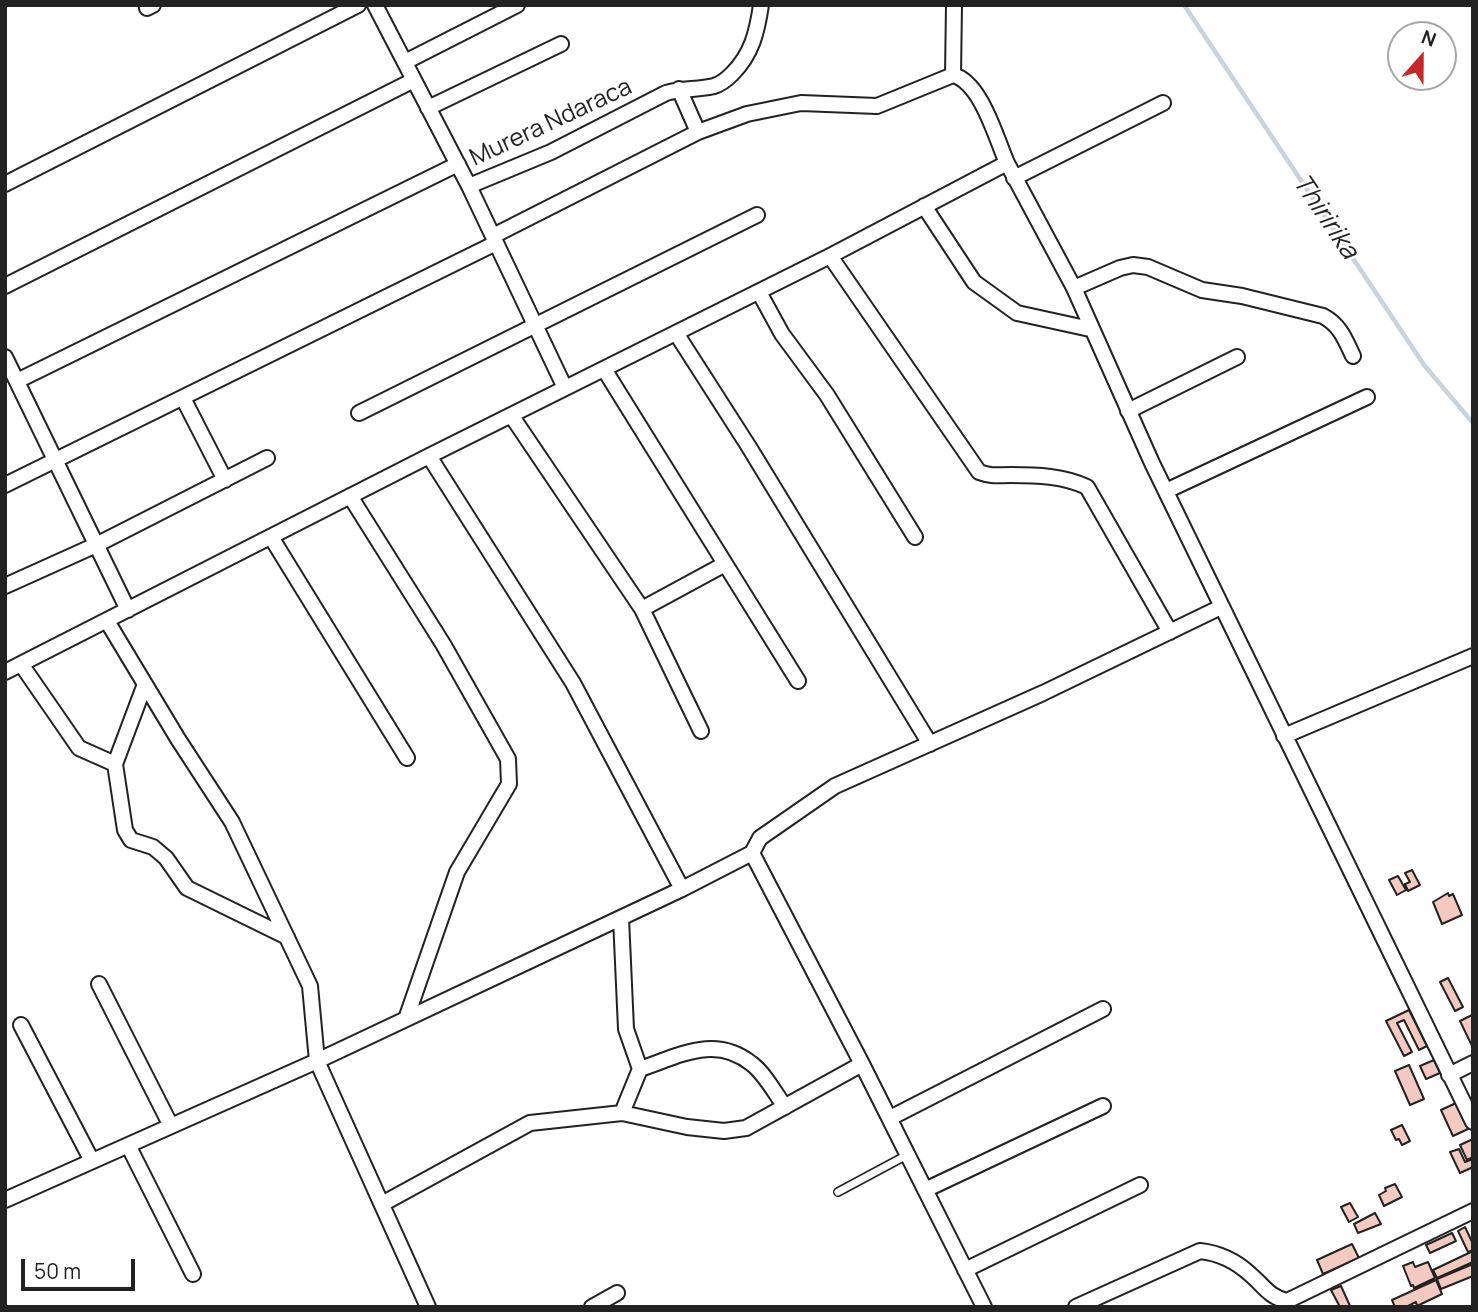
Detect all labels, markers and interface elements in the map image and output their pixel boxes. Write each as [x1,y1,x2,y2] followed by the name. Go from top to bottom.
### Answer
[1387,21,1457,91] north arrow
[1418,24,1440,53] text: N
[466,73,636,173] street label: Murera Ndaraca
[1285,169,1365,265] water label: Thiririka
[24,1246,138,1290] scale bar
[34,1257,81,1285] text: 50 m

